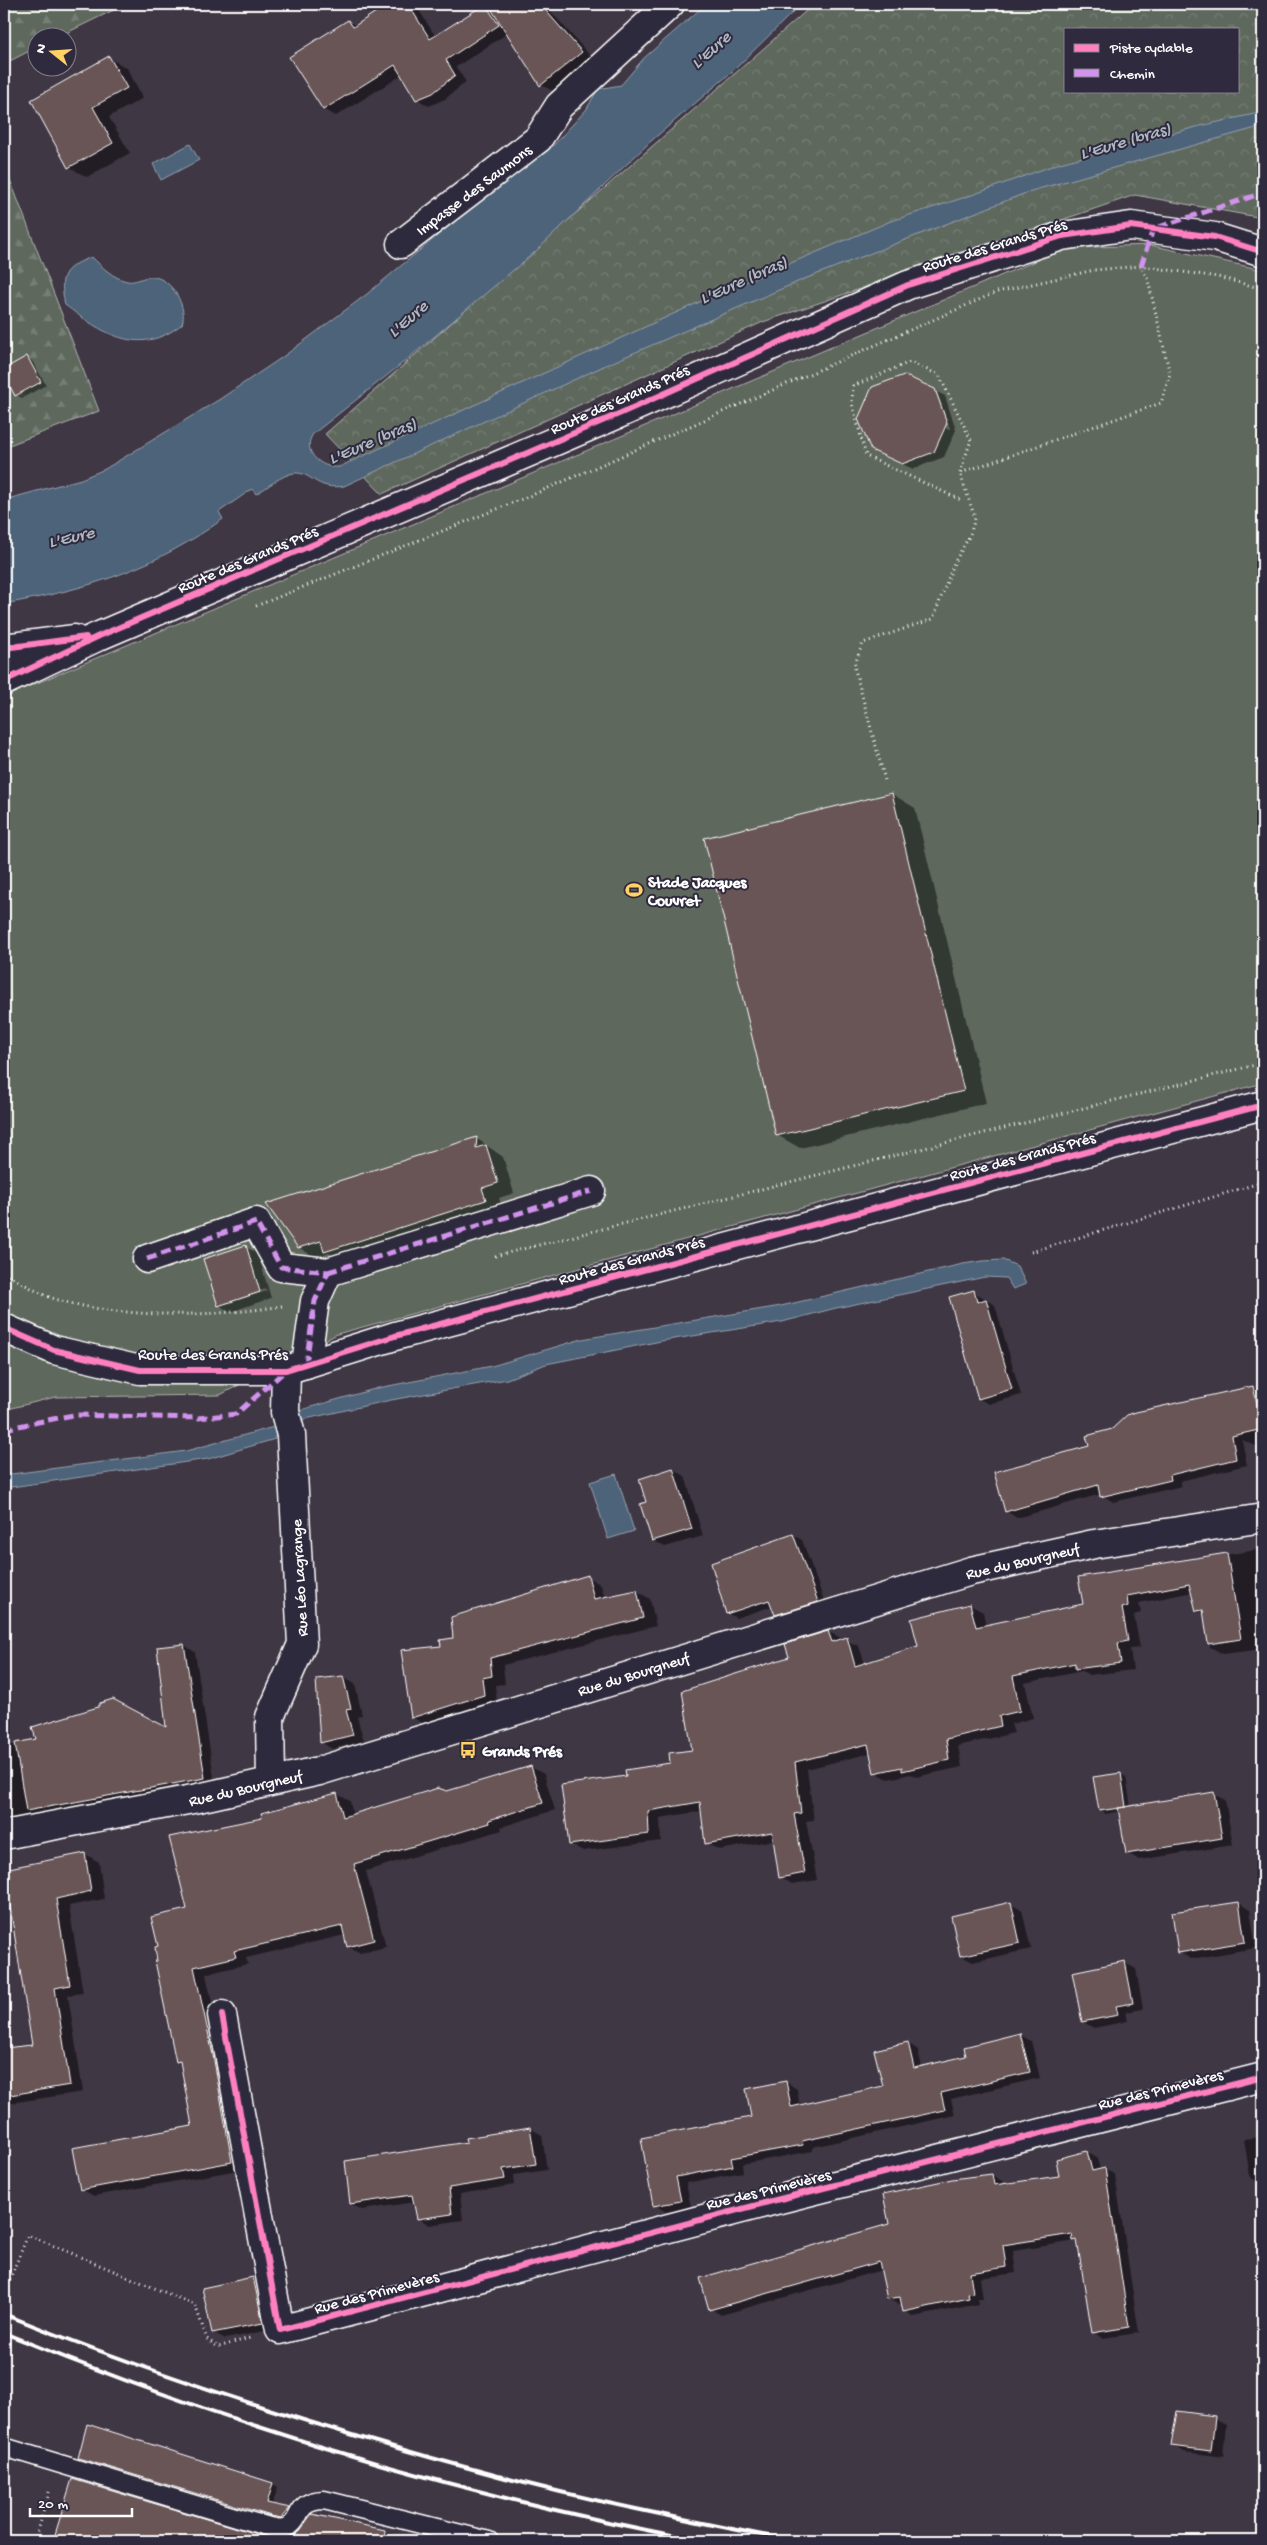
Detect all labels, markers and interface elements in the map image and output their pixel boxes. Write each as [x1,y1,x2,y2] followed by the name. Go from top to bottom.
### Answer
[687,27,736,74] water label: L'Eure
[28,28,78,78] north arrow
[1064,28,1240,92] legend
[1109,40,1193,58] text: Piste cyclable
[32,42,51,56] text: N
[1110,66,1155,84] text: Chemin
[1078,119,1174,165] water label: L'Eure (bras)
[413,141,538,242] street label: Impasse des Saumons
[921,216,1071,278] street label: Route des Grands Prés
[697,252,792,310] water label: L'Eure (bras)
[384,296,434,343] water label: L'Eure
[548,362,694,440] street label: Route des Grands Prés
[326,414,421,470] water label: L'Eure (bras)
[47,523,97,554] water label: L'Eure
[176,523,322,599] street label: Route des Grands Prés
[647,875,747,912] place label: Stade Jacques Couvret
[624,880,644,900] sports icon: Stade Jacques Couvret
[948,1130,1099,1187] street label: Route des Grands Prés
[557,1234,708,1291] street label: Route des Grands Prés
[138,1347,289,1366] street label: Route des Grands Prés
[289,1518,314,1637] street label: Rue Léo Lagrange
[964,1541,1082,1586] street label: Rue du Bourgneuf
[576,1650,693,1702] street label: Rue du Bourgneuf
[458,1740,478,1760] bus stop icon: Grands Prés
[482,1744,563,1763] place label: Grands Prés
[187,1768,305,1813] street label: Rue du Bourgneuf
[1096,2066,1226,2116] street label: Rue des Primevères
[704,2166,834,2216] street label: Rue des Primevères
[313,2268,442,2320] street label: Rue des Primevères
[30,2485,132,2517] scale bar
[38,2496,68,2514] text: 20 m

